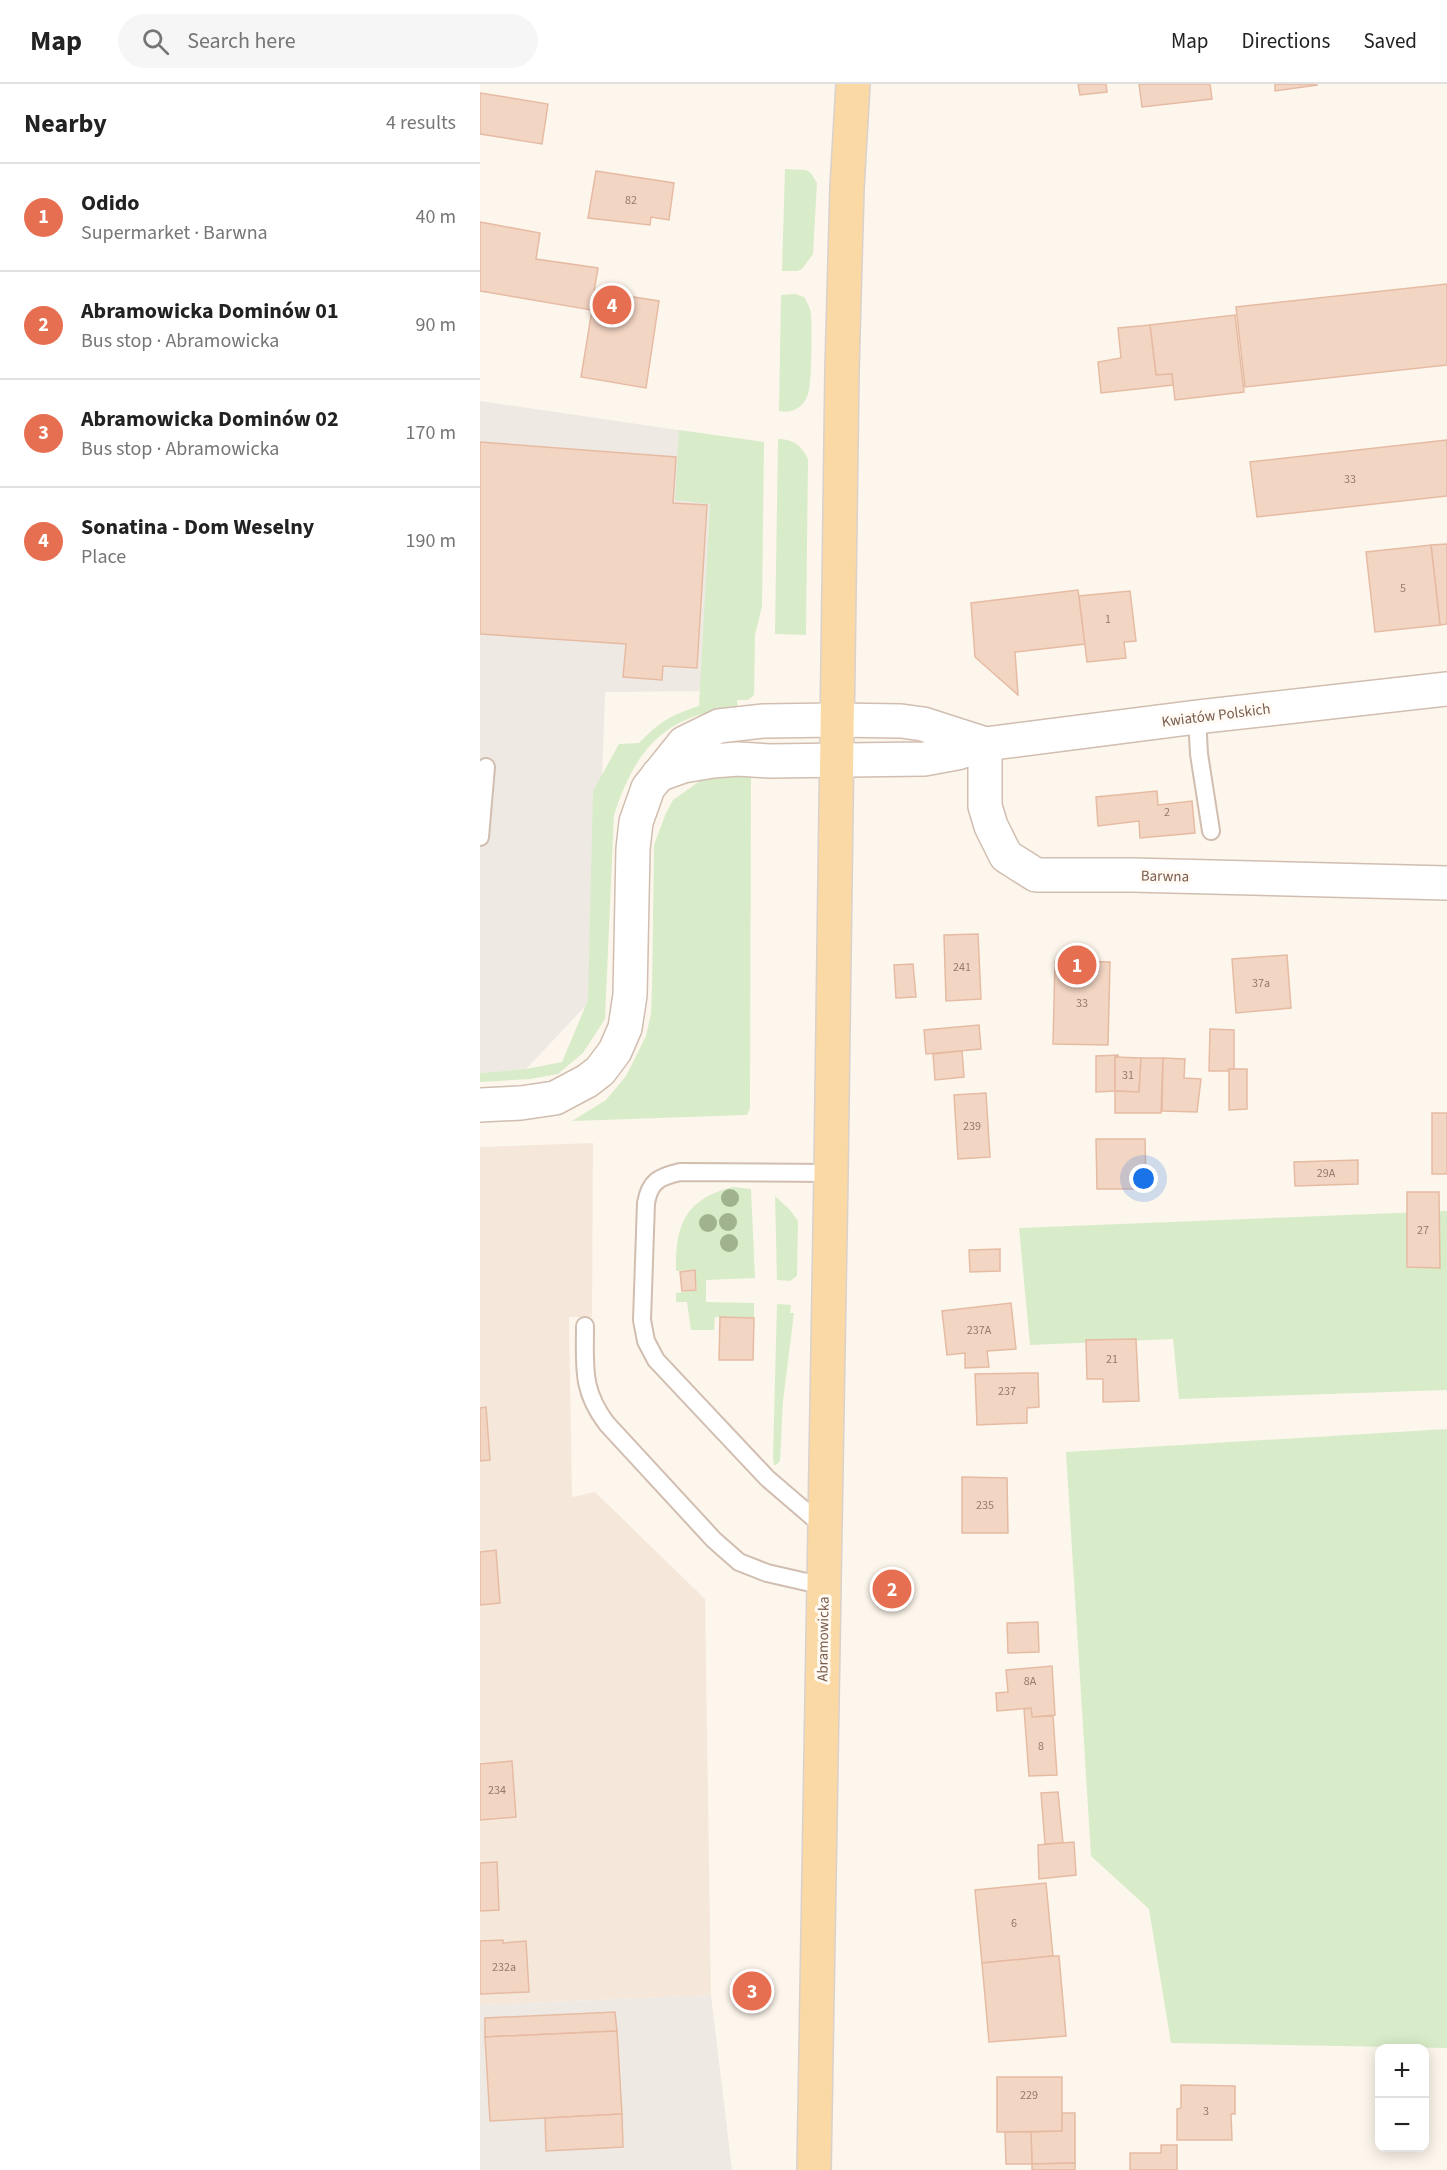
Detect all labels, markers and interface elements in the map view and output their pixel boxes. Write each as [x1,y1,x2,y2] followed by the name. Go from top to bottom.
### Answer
[118,14,538,68] search box
[30,21,82,61] text: Map
[139,25,172,58] icon: search
[187,25,296,57] text: Search here
[1171,26,1209,56] text: Map
[1242,26,1330,56] text: Directions
[1363,26,1417,56] text: Saved
[24,105,107,142] text: Nearby
[386,109,456,137] text: 4 results
[81,187,140,219] text: Odido
[625,192,637,209] house number: 82
[38,203,49,231] text: 1
[416,203,456,231] text: 40 m
[81,219,268,247] text: Supermarket · Barwna
[592,282,632,328] pin: 4
[81,295,339,327] text: Abramowicka Dominów 01
[38,311,49,339] text: 2
[416,311,456,339] text: 90 m
[81,327,279,355] text: Bus stop · Abramowicka
[81,403,339,435] text: Abramowicka Dominów 02
[38,419,49,447] text: 3
[406,419,456,447] text: 170 m
[81,435,279,463] text: Bus stop · Abramowicka
[1344,471,1356,488] house number: 33
[81,511,314,543] text: Sonatina - Dom Weselny
[38,527,49,555] text: 4
[406,527,456,555] text: 190 m
[81,543,126,571] text: Place
[1400,580,1406,597] house number: 5
[1105,611,1111,628] house number: 1
[1160,698,1272,733] street label: Kwiatów Polskich
[1164,804,1170,821] house number: 2
[1141,866,1189,887] street label: Barwna
[1058,942,1096,988] pin: 1
[953,959,971,976] house number: 241
[1252,975,1270,992] house number: 37a
[1076,995,1088,1012] house number: 33
[1122,1067,1134,1084] house number: 31
[963,1118,981,1135] house number: 239
[1129,1164,1158,1193] your location
[1317,1165,1336,1182] house number: 29A
[1417,1222,1429,1239] house number: 27
[967,1322,992,1339] house number: 237A
[1106,1351,1118,1368] house number: 21
[998,1383,1016,1400] house number: 237
[976,1497,994,1514] house number: 235
[872,1566,912,1612] pin: 2
[812,1596,835,1682] street label: Abramowicka
[1024,1673,1037,1690] house number: 8A
[1038,1738,1044,1755] house number: 8
[488,1782,506,1799] house number: 234
[1011,1915,1017,1932] house number: 6
[492,1959,516,1976] house number: 232a
[732,1968,772,2014] pin: 3
[1375,2044,1429,2152] map controls
[1375,2044,1429,2098] button: +
[1020,2087,1038,2104] house number: 229
[1375,2098,1429,2152] button: −
[1203,2103,1209,2120] house number: 3

